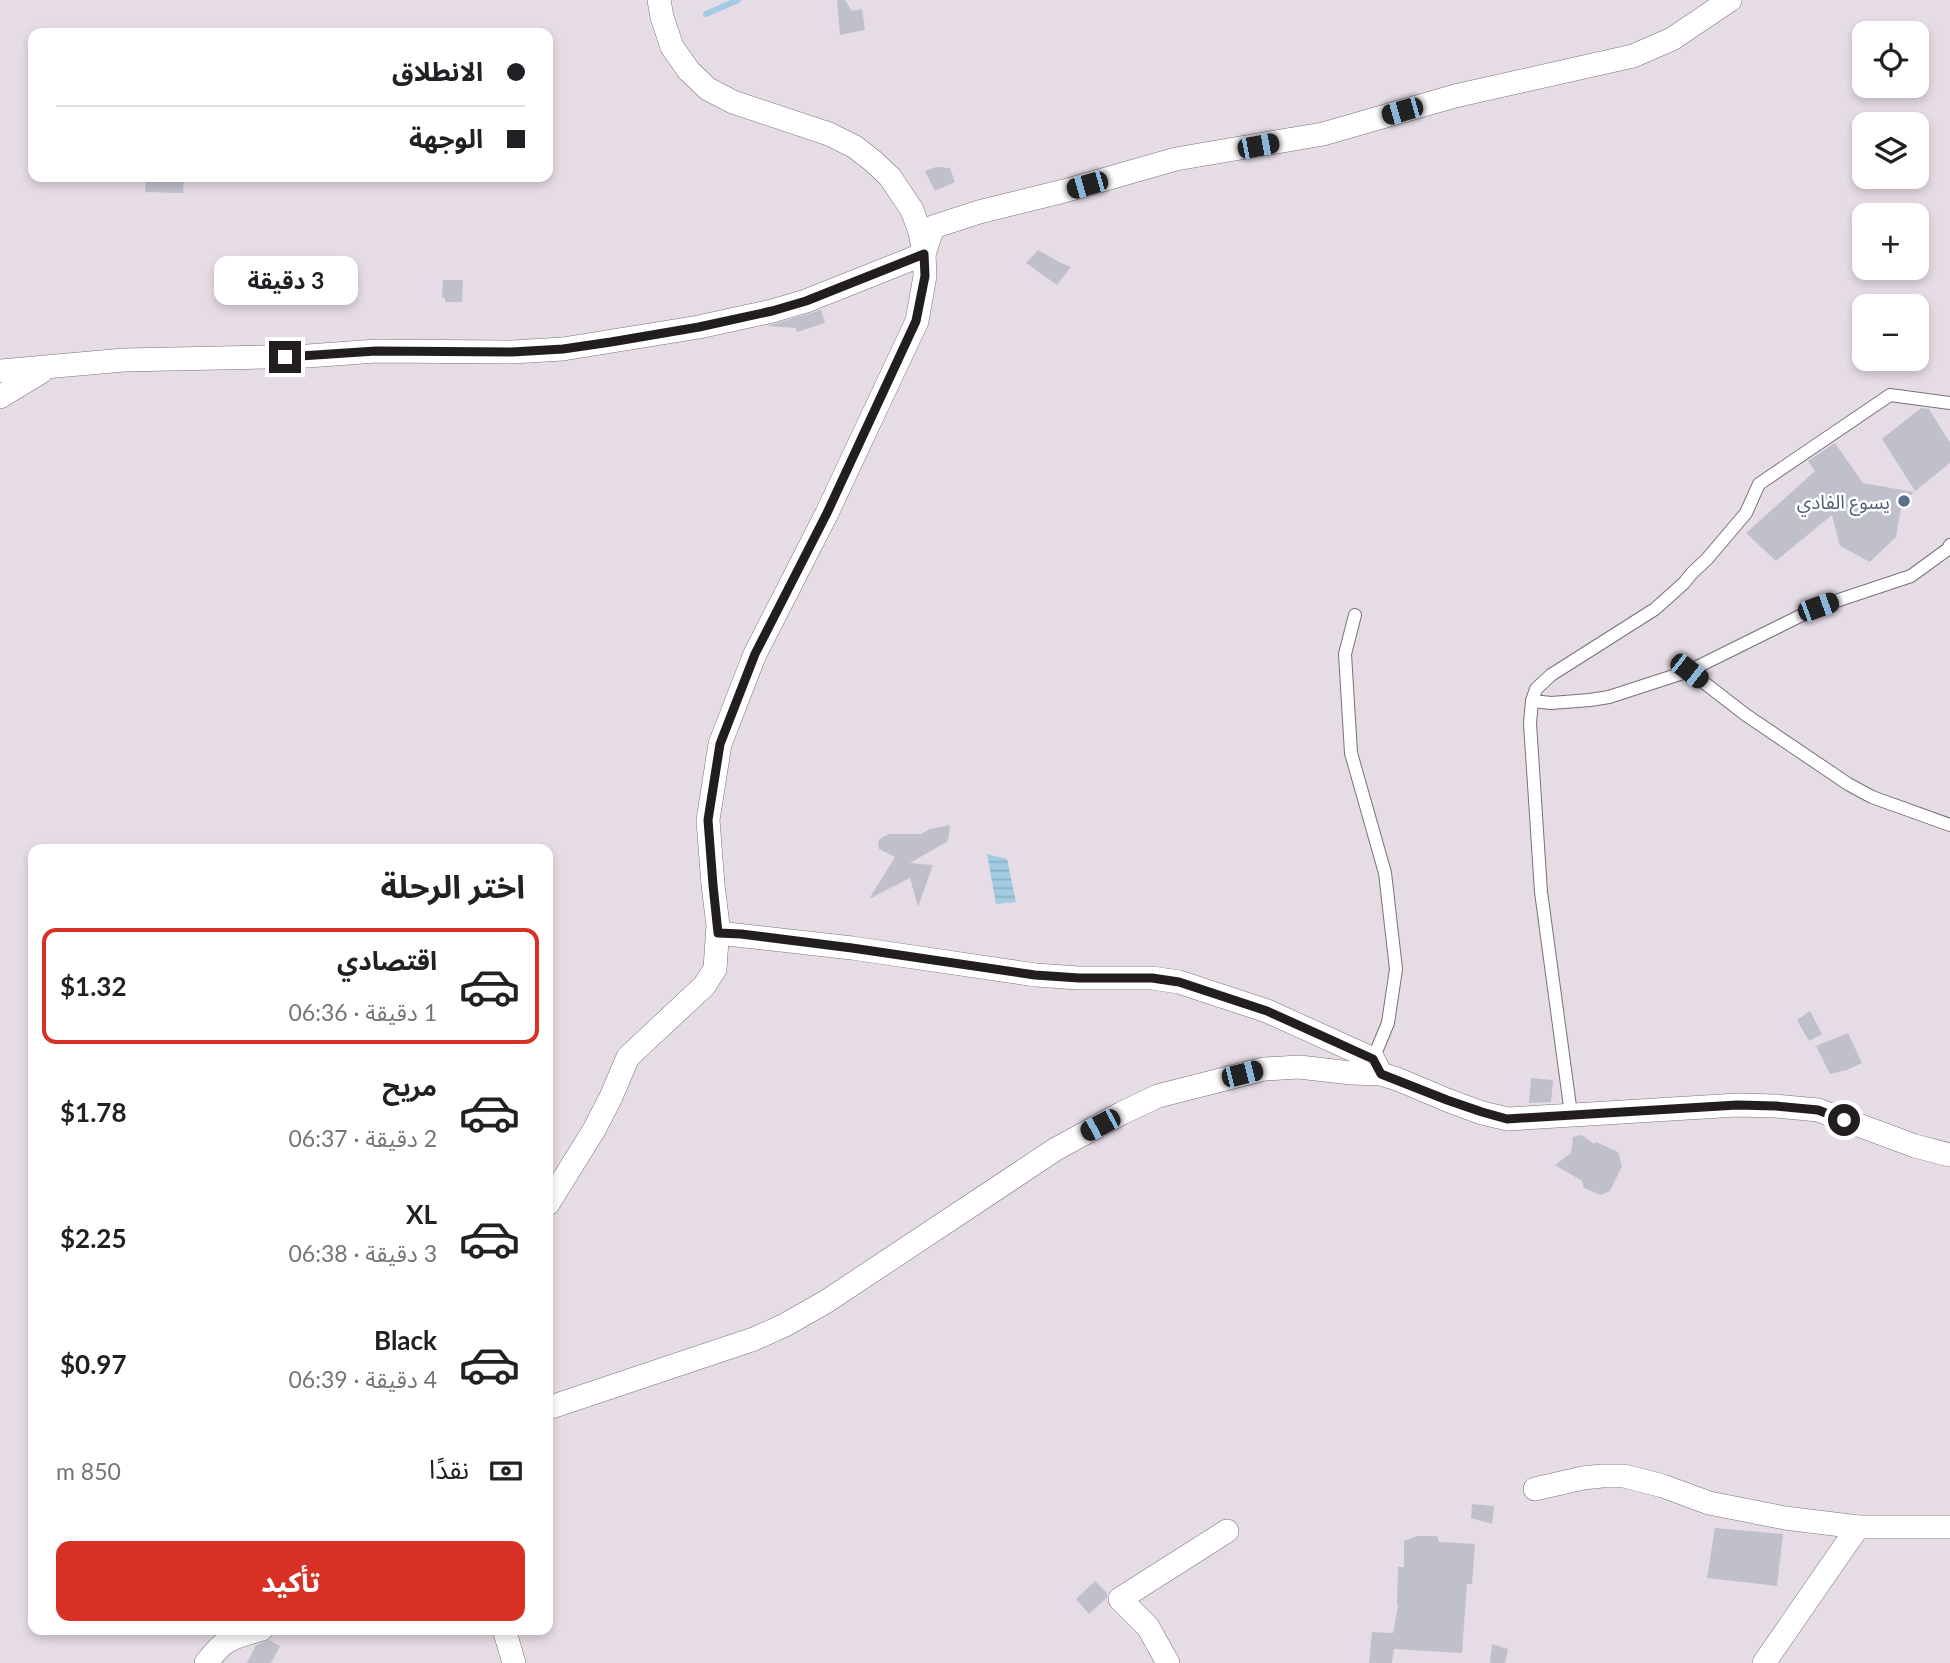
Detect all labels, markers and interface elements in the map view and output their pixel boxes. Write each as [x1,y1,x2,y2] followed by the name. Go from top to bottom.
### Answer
[1852,21,1929,371] map controls
[1852,21,1929,98] button: locate
[392,55,483,87] text: الانطلاق
[1379,95,1426,127] car
[1852,112,1929,189] button: layers
[409,122,483,154] text: الوجهة
[1236,132,1281,160] car
[1064,169,1111,201] car
[1852,203,1929,280] button: +
[213,256,357,304] callout: 3 دقيقة
[248,266,324,294] text: 3 دقيقة
[1852,294,1929,371] button: −
[269,341,301,373] route end
[1797,490,1890,517] place label: يسوع الفادي
[1896,493,1912,509] marker: يسوع الفادي
[1795,590,1842,624] car
[1666,650,1713,692] car
[381,866,525,905] text: اختر الرحلة
[337,944,437,976] text: اقتصادي
[458,955,521,1018] icon: car
[60,970,127,1002] text: $1.32
[289,998,437,1026] text: 1 دقيقة · 06:36
[1220,1059,1265,1089] car
[382,1070,437,1102] text: مريح
[458,1081,521,1144] icon: car
[60,1096,127,1128] text: $1.78
[1828,1104,1860,1136] route start
[1077,1106,1124,1144] car
[289,1124,437,1152] text: 2 دقيقة · 06:37
[406,1198,437,1230] text: XL
[458,1207,521,1270] icon: car
[60,1222,127,1254] text: $2.25
[289,1239,437,1267] text: 3 دقيقة · 06:38
[374,1324,437,1356] text: Black
[458,1333,521,1396] icon: car
[60,1348,127,1380] text: $0.97
[289,1365,437,1393] text: 4 دقيقة · 06:39
[487,1452,525,1490] icon: cash
[429,1453,469,1485] text: نقدًا
[56,1457,121,1485] text: 850 m
[56,1541,525,1621] button: تأكيد

